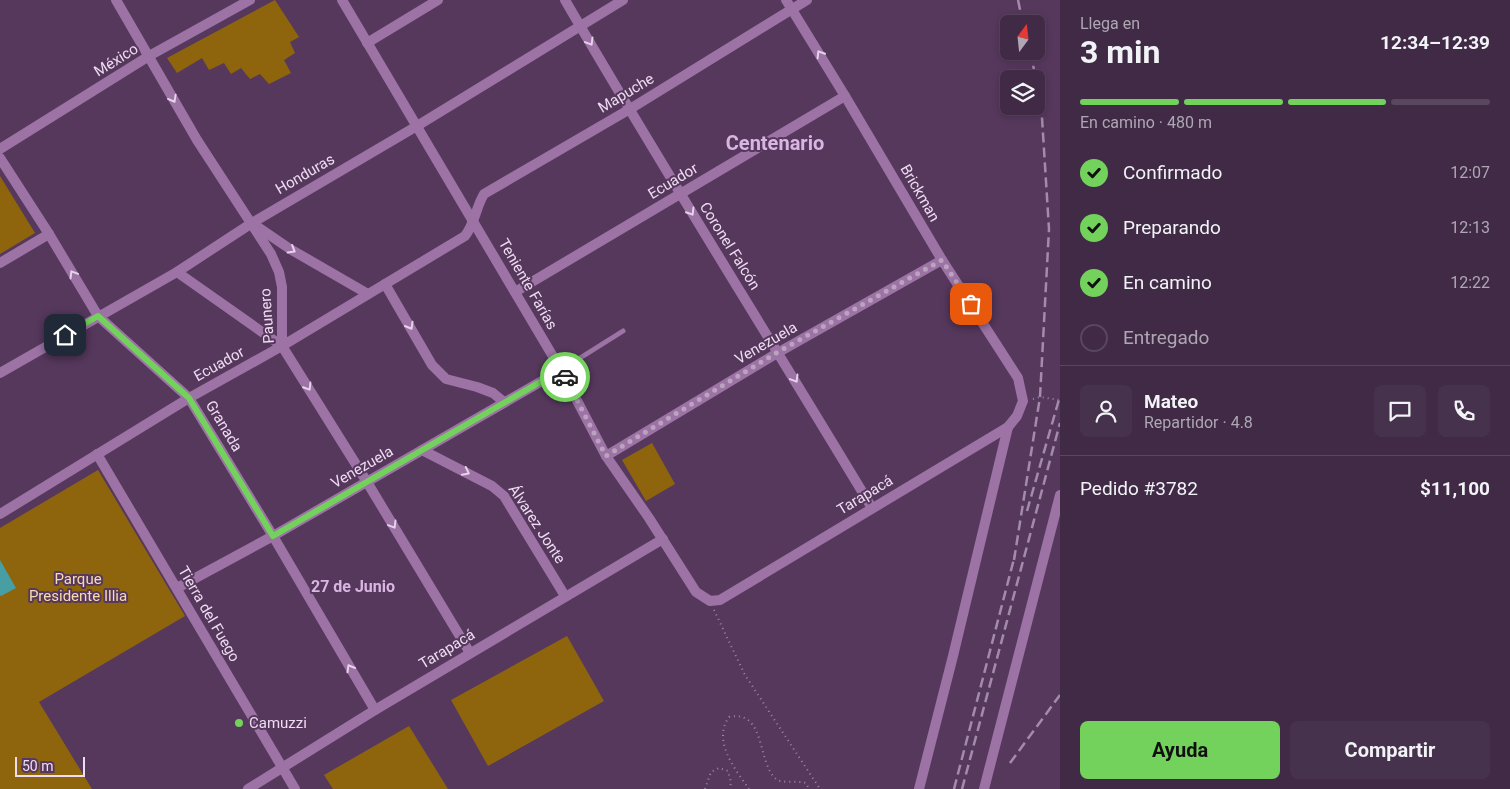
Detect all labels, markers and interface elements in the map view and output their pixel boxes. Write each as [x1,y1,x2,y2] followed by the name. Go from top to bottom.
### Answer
[1080,14,1140,33] text: Llega en
[1000,15,1045,60] north arrow
[1000,15,1045,115] map controls
[1380,31,1490,54] text: 12:34–12:39
[1080,33,1160,71] text: 3 min
[583,37,593,46] one-way arrow
[91,40,141,80] street label: México
[816,51,826,60] one-way arrow
[595,69,657,117] street label: Mapuche
[1000,70,1045,115] button: layers
[167,94,177,103] one-way arrow
[1080,113,1212,132] text: En camino · 480 m
[726,131,824,155] district label: Centenario
[272,150,338,198] street label: Honduras
[645,159,701,203] street label: Ecuador
[1080,159,1108,187] icon: check
[896,161,944,225] street label: Brickman
[1123,161,1222,184] text: Confirmado
[1450,163,1490,182] text: 12:07
[696,199,764,293] street label: Coronel Falcón
[685,206,694,215] one-way arrow
[1080,214,1108,242] icon: check
[1123,216,1221,239] text: Preparando
[1450,218,1490,237] text: 12:13
[495,235,561,333] street label: Teniente Farías
[287,244,296,253] one-way arrow
[1080,269,1108,297] icon: check
[69,271,79,280] one-way arrow
[1123,271,1212,294] text: En camino
[1450,273,1490,292] text: 12:22
[950,283,992,325] pin
[256,288,278,344] street label: Paunero
[957,290,985,318] icon: bag
[44,314,86,356] pin
[732,318,800,368] street label: Venezuela
[51,321,79,349] icon: home
[404,321,414,330] one-way arrow
[1123,326,1209,349] text: Entregado
[191,343,247,385] street label: Ecuador
[540,352,590,402] courier
[551,363,579,391] icon: car
[788,374,798,383] one-way arrow
[301,382,311,391] one-way arrow
[1080,385,1132,437] button: person
[1374,385,1426,437] button: chat
[1438,385,1490,437] button: phone
[1144,390,1198,413] text: Mateo
[202,397,246,455] street label: Granada
[1144,413,1253,432] text: Repartidor · 4.8
[328,442,396,492] street label: Venezuela
[460,466,469,476] one-way arrow
[834,471,896,519] street label: Tarapacá
[1080,477,1198,500] text: Pedido #3782
[1420,477,1490,500] text: $11,100
[505,481,569,567] street label: Álvarez Jonte
[387,520,397,529] one-way arrow
[174,563,244,665] street label: Tierra del Fuego
[29,570,127,605] park label: Parque Presidente Illia
[311,577,395,596] district label: 27 de Junio
[416,625,478,673] street label: Tarapacá
[346,664,356,673] one-way arrow
[249,714,307,732] place label: Camuzzi
[233,717,245,729] marker: Camuzzi
[1080,721,1280,779] button: Ayuda
[1290,721,1490,779] button: Compartir
[15,754,85,777] scale bar
[22,758,54,774] text: 50 m

